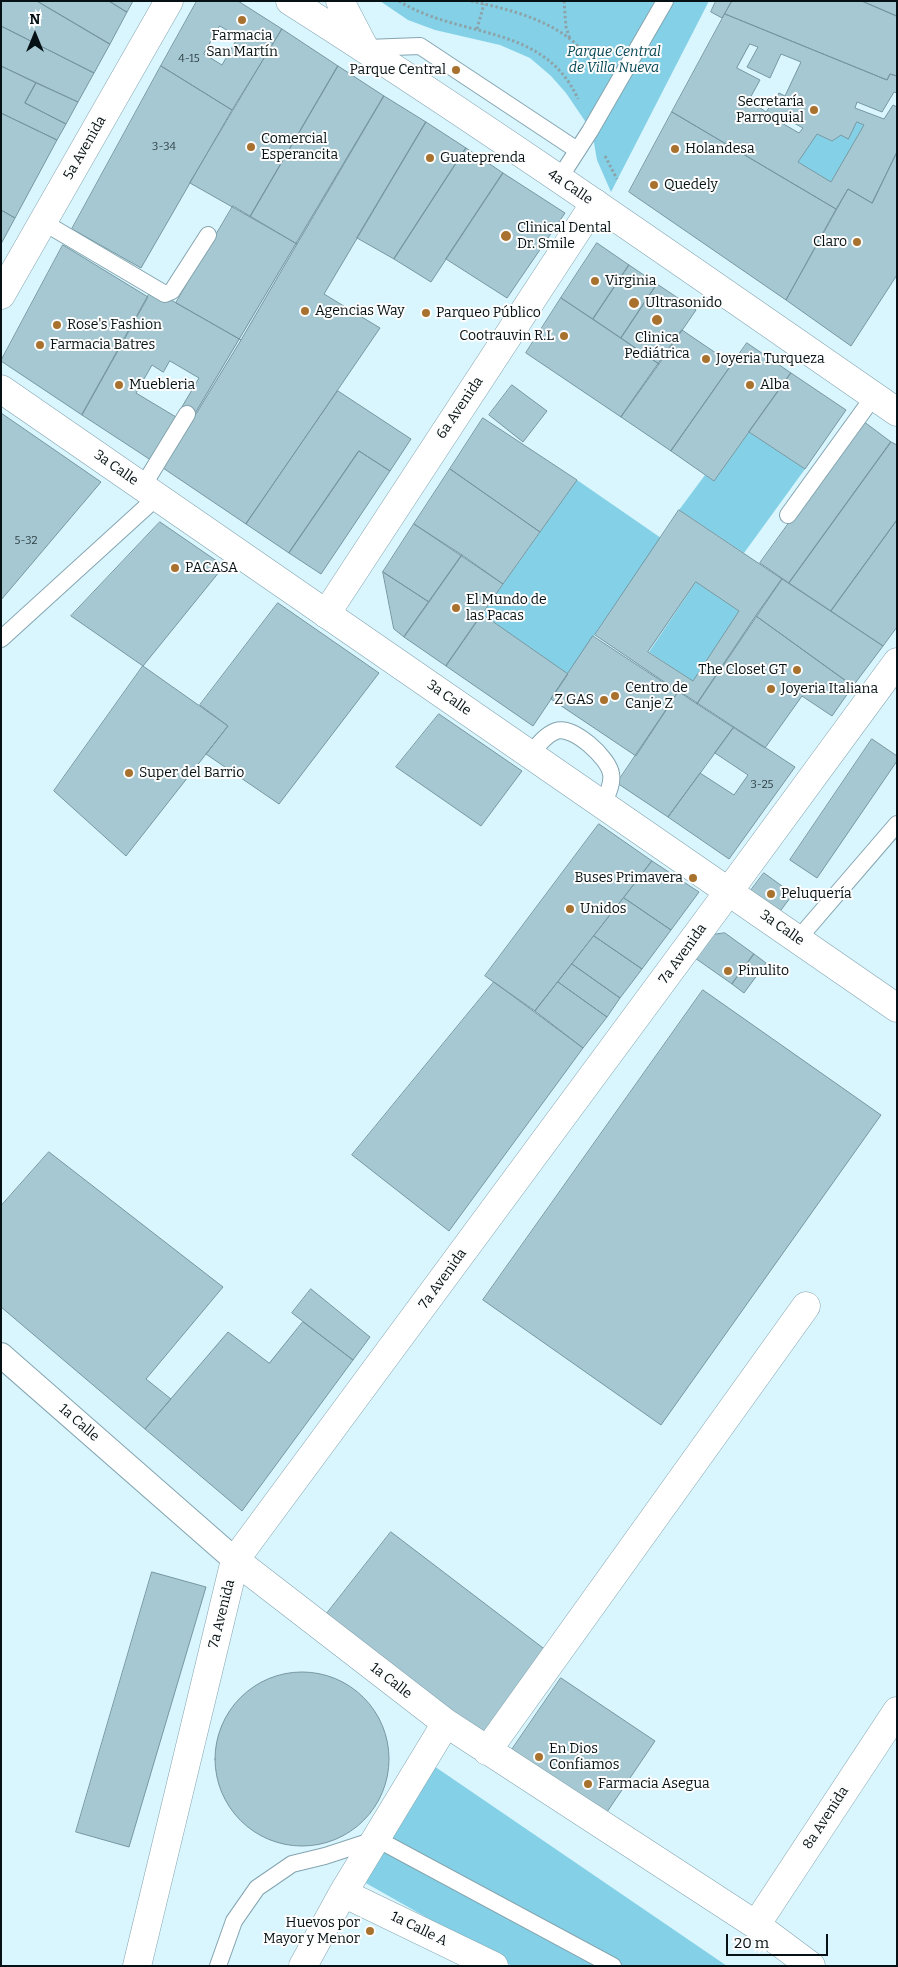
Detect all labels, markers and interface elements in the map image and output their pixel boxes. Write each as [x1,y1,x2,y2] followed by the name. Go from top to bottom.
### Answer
[10,10,60,60] north arrow
[30,11,40,28] text: N
[236,14,248,26] marker: Farmacia San Martín
[206,28,278,60] place label: Farmacia San Martín
[567,44,661,76] park label: Parque Central de Villa Nueva
[178,52,200,66] house number: 4-15
[350,62,446,78] place label: Parque Central
[450,64,462,76] marker: Parque Central
[736,94,804,126] place label: Secretaría Parroquial
[808,104,820,116] marker: Secretaría Parroquial
[60,113,110,183] street label: 5a Avenida
[261,131,338,164] place label: Comercial Esperancita
[152,140,176,154] house number: 3-34
[245,141,257,153] marker: Comercial Esperancita
[685,141,755,157] place label: Holandesa
[669,143,681,155] marker: Holandesa
[440,150,526,166] place label: Guateprenda
[424,152,436,164] marker: Guateprenda
[544,166,596,208] street label: 4a Calle
[664,177,718,193] place label: Quedely
[648,179,660,191] marker: Quedely
[517,220,611,252] place label: Clinical Dental Dr. Smile
[499,229,513,243] marker: Clinical Dental Dr. Smile
[813,234,847,250] place label: Claro
[851,236,863,248] marker: Claro
[605,273,656,289] place label: Virginia
[589,275,601,287] marker: Virginia
[645,295,722,311] place label: Ultrasonido
[627,296,641,310] marker: Ultrasonido
[315,303,405,319] place label: Agencias Way
[299,305,311,317] marker: Agencias Way
[436,305,541,321] place label: Parqueo Público
[420,307,432,319] marker: Parqueo Público
[650,313,664,327] marker: Clinica Pediátrica
[67,317,162,333] place label: Rose's Fashion
[51,319,63,331] marker: Rose's Fashion
[459,328,554,344] place label: Cootrauvin R.L
[558,330,570,342] marker: Cootrauvin R.L
[624,330,690,362] place label: Clinica Pediátrica
[50,337,155,353] place label: Farmacia Batres
[34,339,46,351] marker: Farmacia Batres
[716,351,825,367] place label: Joyeria Turqueza
[700,353,712,365] marker: Joyeria Turqueza
[433,374,487,442] street label: 6a Avenida
[129,377,195,393] place label: Muebleria
[760,377,790,393] place label: Alba
[113,379,125,391] marker: Muebleria
[744,379,756,391] marker: Alba
[91,447,141,489] street label: 3a Calle
[15,534,37,548] house number: 5-32
[185,560,238,576] place label: PACASA
[169,562,181,574] marker: PACASA
[466,592,547,624] place label: El Mundo de las Pacas
[450,602,462,614] marker: El Mundo de las Pacas
[698,662,787,678] place label: The Closet GT
[791,664,803,676] marker: The Closet GT
[424,677,474,719] street label: 3a Calle
[625,680,688,712] place label: Centro de Canje Z
[781,681,878,697] place label: Joyeria Italiana
[765,683,777,695] marker: Joyeria Italiana
[609,690,621,702] marker: Centro de Canje Z
[554,692,594,708] place label: Z GAS
[598,694,610,706] marker: Z GAS
[139,765,244,781] place label: Super del Barrio
[123,767,135,779] marker: Super del Barrio
[751,778,773,792] house number: 3-25
[574,870,683,886] place label: Buses Primavera
[687,872,699,884] marker: Buses Primavera
[781,886,852,902] place label: Peluquería
[765,888,777,900] marker: Peluquería
[580,901,627,917] place label: Unidos
[564,903,576,915] marker: Unidos
[757,907,807,949] street label: 3a Calle
[656,921,710,987] street label: 7a Avenida
[738,963,789,979] place label: Pinulito
[722,965,734,977] marker: Pinulito
[416,1246,470,1312] street label: 7a Avenida
[55,1401,103,1445] street label: 1a Calle
[205,1578,239,1650] street label: 7a Avenida
[367,1660,415,1702] street label: 1a Calle
[549,1741,619,1774] place label: En Dios Confiamos
[533,1751,545,1763] marker: En Dios Confiamos
[598,1776,710,1792] place label: Farmacia Asegua
[582,1778,594,1790] marker: Farmacia Asegua
[800,1783,852,1853] street label: 8a Avenida
[388,1908,450,1950] street label: 1a Calle A
[263,1915,360,1948] place label: Huevos por Mayor y Menor
[728,1924,830,1956] scale bar
[364,1925,376,1937] marker: Huevos por Mayor y Menor
[734,1934,769,1952] text: 20 m

